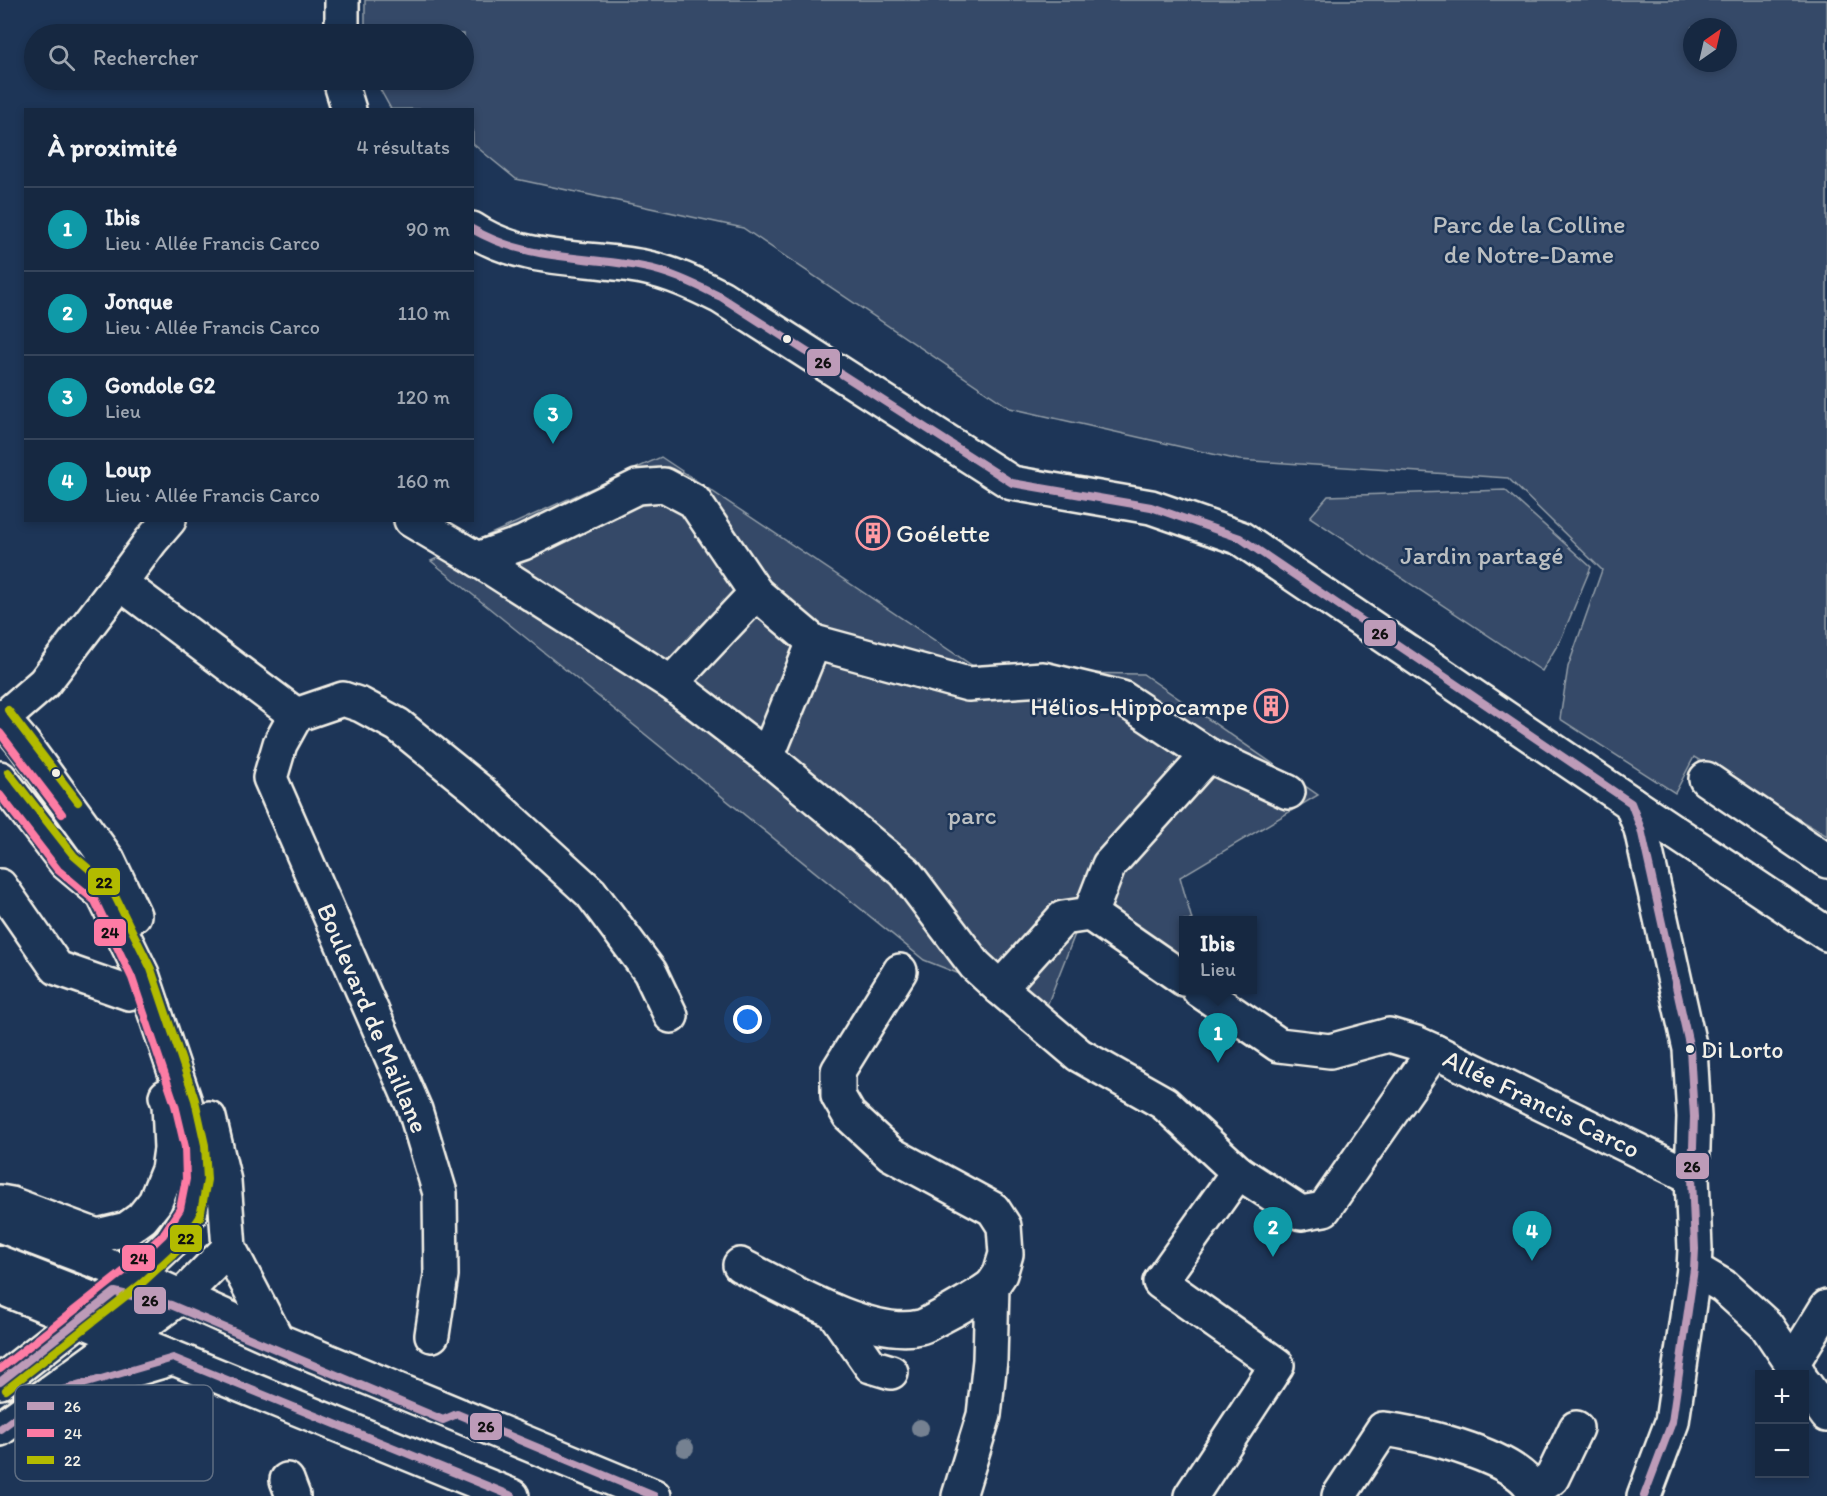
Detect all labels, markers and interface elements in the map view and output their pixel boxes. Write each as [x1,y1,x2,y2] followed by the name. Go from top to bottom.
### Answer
[1683,18,1737,72] north arrow
[24,24,474,90] search box
[45,41,78,74] icon: search
[93,44,198,71] text: Rechercher
[48,131,177,163] text: À proximité
[357,135,450,159] text: 4 résultats
[105,204,140,231] text: Ibis
[1432,208,1626,270] park label: Parc de la Colline de Notre-Dame
[63,217,72,241] text: 1
[406,217,450,241] text: 90 m
[105,231,320,255] text: Lieu · Allée Francis Carco
[105,288,173,315] text: Jonque
[62,301,73,325] text: 2
[398,301,450,325] text: 110 m
[105,315,320,339] text: Lieu · Allée Francis Carco
[781,333,793,345] unlabelled marker
[806,348,841,377] line badge: 26
[815,353,832,372] text: 26
[105,372,215,399] text: Gondole G2
[62,385,73,409] text: 3
[397,385,450,409] text: 120 m
[534,394,572,444] pin: 3
[105,399,141,423] text: Lieu
[105,456,151,483] text: Loup
[61,469,74,493] text: 4
[397,469,450,493] text: 160 m
[105,483,320,507] text: Lieu · Allée Francis Carco
[855,515,891,551] building icon: Goélette
[896,517,990,549] place label: Goélette
[1400,539,1564,571] park label: Jardin partagé
[1363,619,1397,647] line badge: 26
[1372,624,1389,643] text: 26
[1253,688,1289,724] building icon: Hélios-Hippocampe
[1030,690,1248,722] place label: Hélios-Hippocampe
[50,767,62,779] unlabelled marker
[947,799,997,831] park label: parc
[87,867,121,896] line badge: 22
[96,873,113,892] text: 22
[310,898,436,1138] street label: Boulevard de Maillane
[1179,916,1257,994] popup
[93,918,127,947] line badge: 24
[101,923,119,942] text: 24
[1200,930,1235,957] text: Ibis
[1200,957,1236,981] text: Lieu
[733,1005,762,1034] your location
[1198,1014,1238,1063] pin: 1
[1701,1035,1783,1064] place label: Di Lorto
[1438,1042,1645,1165] street label: Allée Francis Carco
[1684,1043,1696,1055] marker: Di Lorto
[1675,1152,1710,1180] line badge: 26
[1684,1157,1701,1176] text: 26
[1254,1208,1292,1257] pin: 2
[1512,1212,1552,1261] pin: 4
[169,1224,203,1253] line badge: 22
[178,1229,195,1248] text: 22
[121,1244,156,1272] line badge: 24
[130,1249,148,1268] text: 24
[133,1286,167,1315] line badge: 26
[142,1291,159,1310] text: 26
[1755,1370,1809,1478] map controls
[1755,1370,1809,1424] button: +
[15,1385,213,1481] legend
[64,1397,81,1416] text: 26
[469,1412,503,1441] line badge: 26
[478,1417,495,1436] text: 26
[64,1424,82,1443] text: 24
[1755,1424,1809,1478] button: −
[64,1451,81,1470] text: 22

